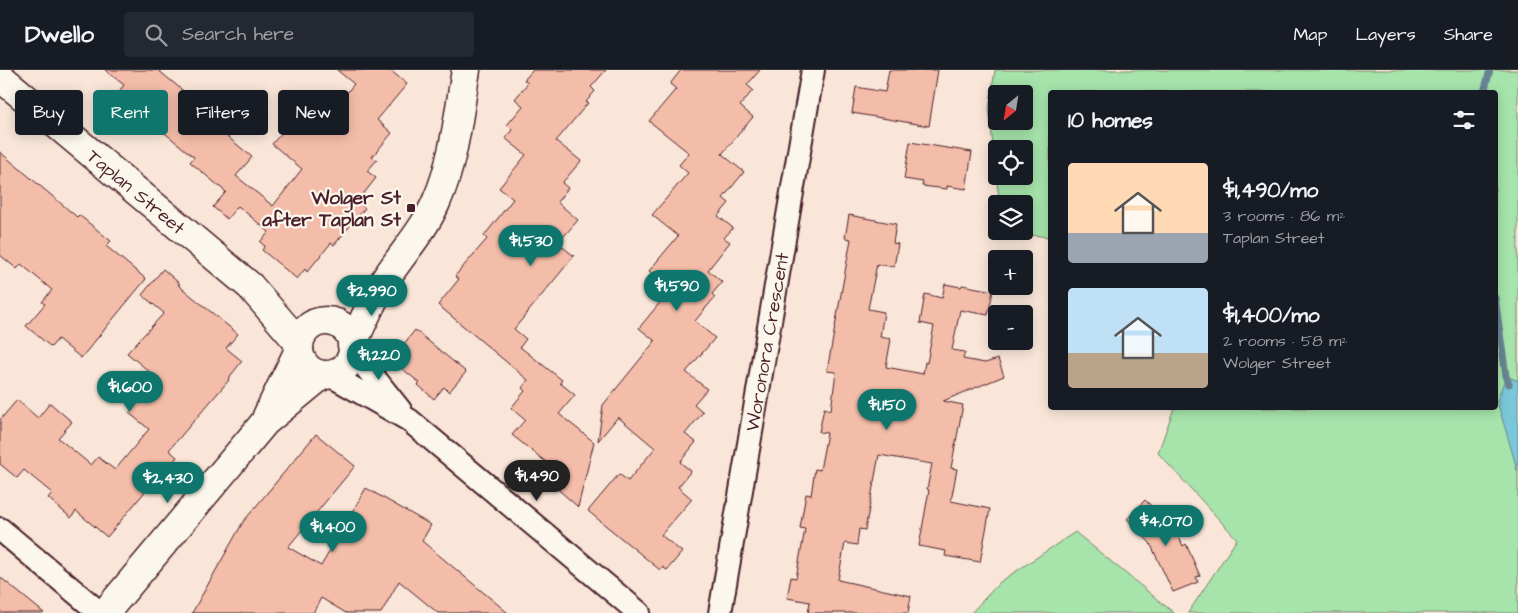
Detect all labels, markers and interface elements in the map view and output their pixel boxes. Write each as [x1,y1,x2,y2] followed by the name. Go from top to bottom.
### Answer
[124,12,474,57] search box
[25,18,94,52] text: Dwello
[142,21,170,49] icon: search
[182,21,294,48] text: Search here
[1293,22,1327,47] text: Map
[1355,22,1416,47] text: Layers
[1444,22,1493,47] text: Share
[988,85,1032,130] north arrow
[988,85,1033,350] map controls
[15,90,83,135] chip: Buy
[93,90,168,135] chip: Rent
[178,90,268,135] chip: Filters
[278,90,349,135] chip: New
[1068,106,1153,135] text: 10 homes
[1450,106,1478,134] icon: filters
[988,140,1033,185] button: locate
[81,143,191,242] street label: Taplan Street
[1223,176,1318,205] text: $1,490/mo
[1108,183,1168,243] icon: home
[261,185,401,234] place label: Wolger St after Taplan St
[988,195,1033,240] button: layers
[405,202,417,214] marker: Wolger St after Taplan St
[1223,205,1345,227] text: 3 rooms · 86 m²
[490,224,572,267] pin: $1,530
[1223,227,1324,249] text: Taplan Street
[509,230,553,252] text: $1,530
[739,250,797,434] street label: Woronora Crescent
[988,250,1033,295] button: +
[636,270,718,312] pin: $1,590
[331,274,413,317] pin: $2,990
[655,275,699,297] text: $1,590
[347,280,397,302] text: $2,990
[1223,301,1320,330] text: $1,400/mo
[988,305,1033,350] button: −
[1108,308,1168,368] icon: home
[1223,330,1348,352] text: 2 rooms · 58 m²
[338,338,420,381] pin: $1,220
[358,344,400,366] text: $1,220
[1223,352,1331,374] text: Wolger Street
[89,370,171,413] pin: $1,600
[108,376,152,398] text: $1,600
[846,388,928,431] pin: $1,150
[868,394,906,416] text: $1,150
[496,460,578,502] pin: $1,490
[127,462,209,504] pin: $2,430
[515,465,559,487] text: $1,490
[143,467,193,489] text: $2,430
[1125,504,1207,547] pin: $4,070
[292,510,374,553] pin: $1,400
[1140,510,1192,532] text: $4,070
[311,516,355,538] text: $1,400

